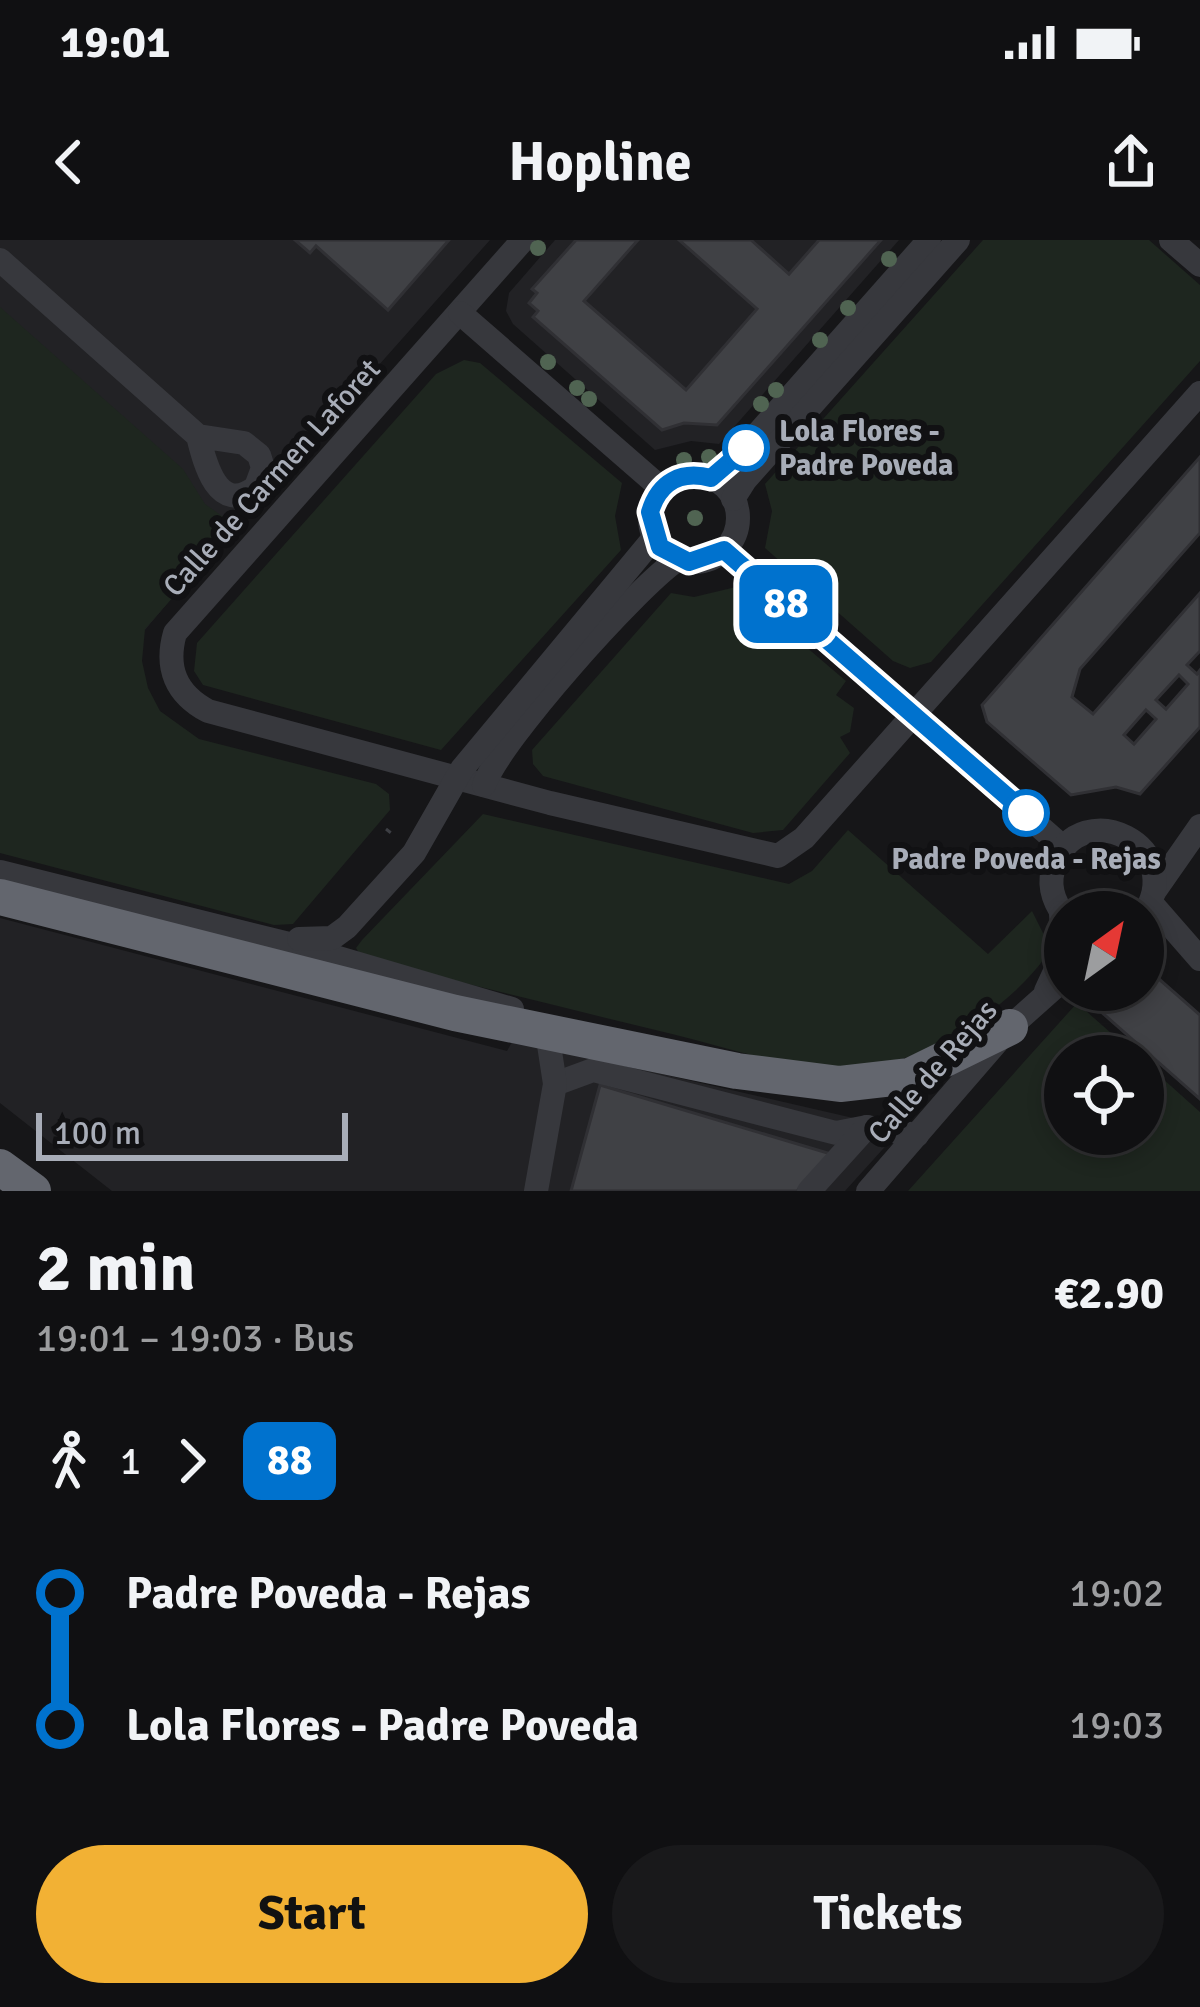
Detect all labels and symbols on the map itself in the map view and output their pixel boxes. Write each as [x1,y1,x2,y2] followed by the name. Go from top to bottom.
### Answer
[155,351,389,605] street label: Calle de Carmen Laforet
[779,413,953,484] place label: Lola Flores - Padre Poveda
[724,426,768,470] marker: Lola Flores - Padre Poveda
[732,565,840,643] line badge: 88
[1004,791,1048,835] marker: Padre Poveda - Rejas
[891,841,1161,878] place label: Padre Poveda - Rejas
[1044,891,1164,1011] north arrow
[860,992,1006,1152] street label: Calle de Rejas
[36,1107,348,1160] scale bar

